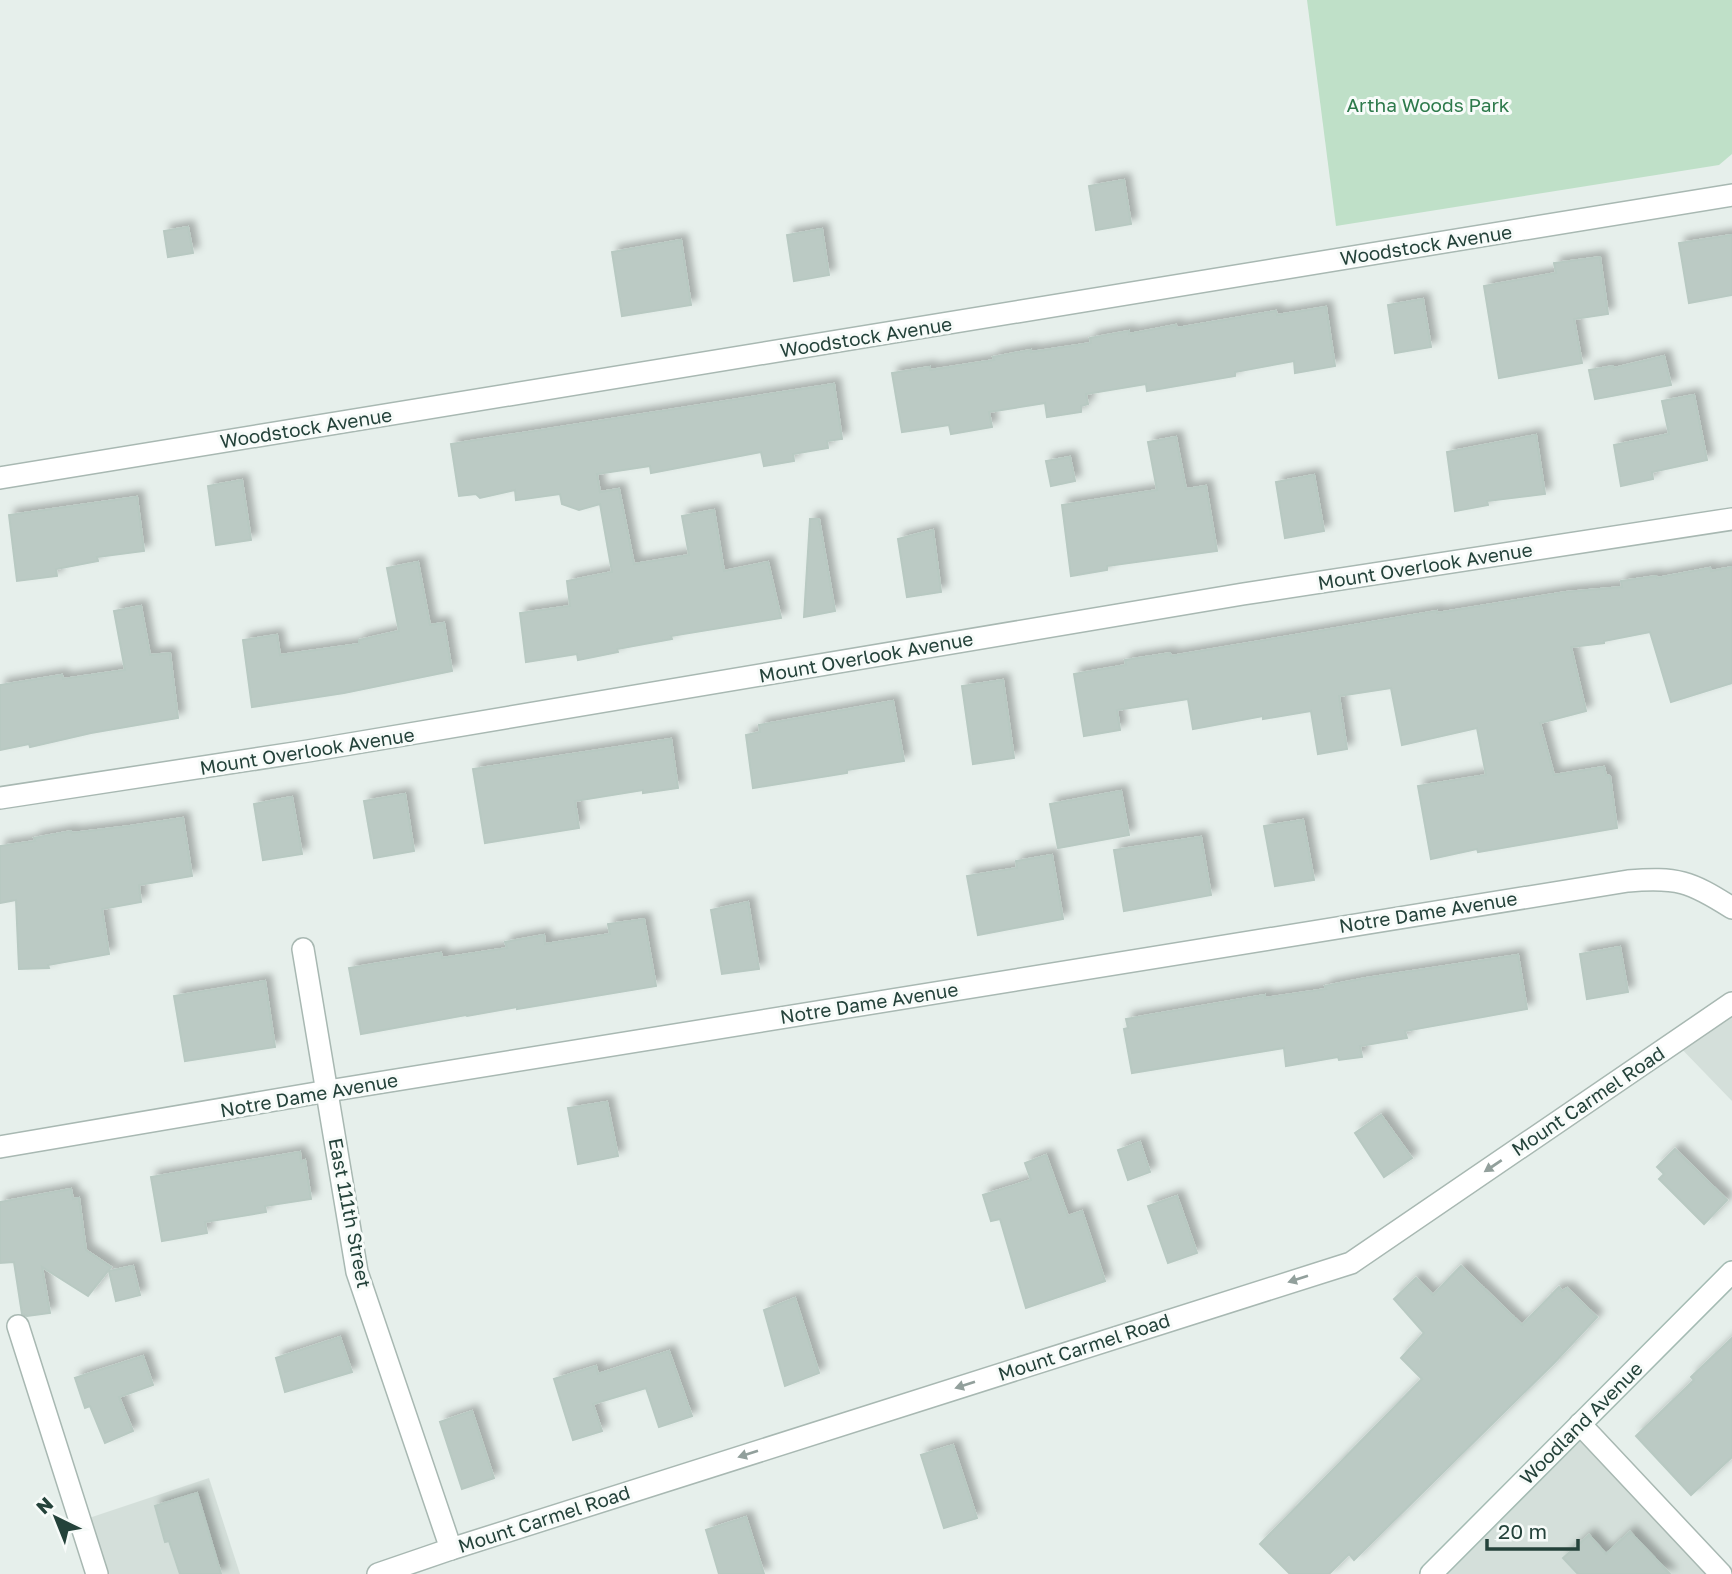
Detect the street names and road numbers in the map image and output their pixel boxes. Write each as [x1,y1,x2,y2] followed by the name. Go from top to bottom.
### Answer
[1338,220,1514,269] street label: Woodstock Avenue
[778,312,954,361] street label: Woodstock Avenue
[218,403,394,452] street label: Woodstock Avenue
[1316,537,1534,594] street label: Mount Overlook Avenue
[757,626,975,687] street label: Mount Overlook Avenue
[198,722,416,779] street label: Mount Overlook Avenue
[1337,886,1519,937] street label: Notre Dame Avenue
[778,977,960,1028] street label: Notre Dame Avenue
[1507,1041,1669,1160] street label: Mount Carmel Road
[218,1068,400,1121] street label: Notre Dame Avenue
[325,1136,376,1290] street label: East 111th Street
[995,1308,1173,1385] street label: Mount Carmel Road
[1515,1357,1647,1489] street label: Woodland Avenue
[455,1480,633,1557] street label: Mount Carmel Road

